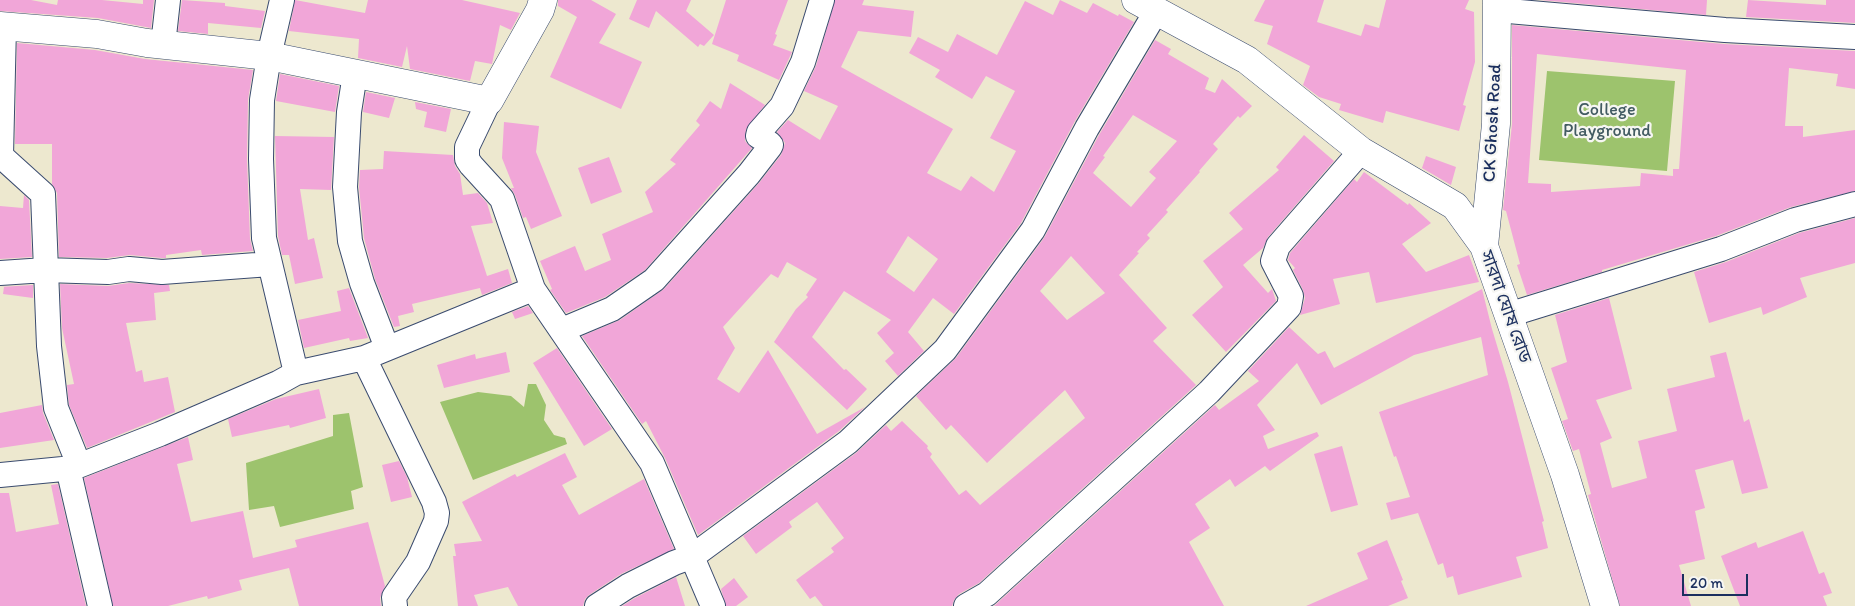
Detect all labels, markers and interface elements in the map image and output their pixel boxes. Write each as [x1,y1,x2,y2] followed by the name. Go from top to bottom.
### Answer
[1479,63,1507,183] street label: CK Ghosh Road
[1563,99,1651,142] park label: College Playground
[1475,248,1535,366] street label: সারদা ঘোষ রোড
[1685,564,1751,596] scale bar
[1690,574,1723,592] text: 20 m

